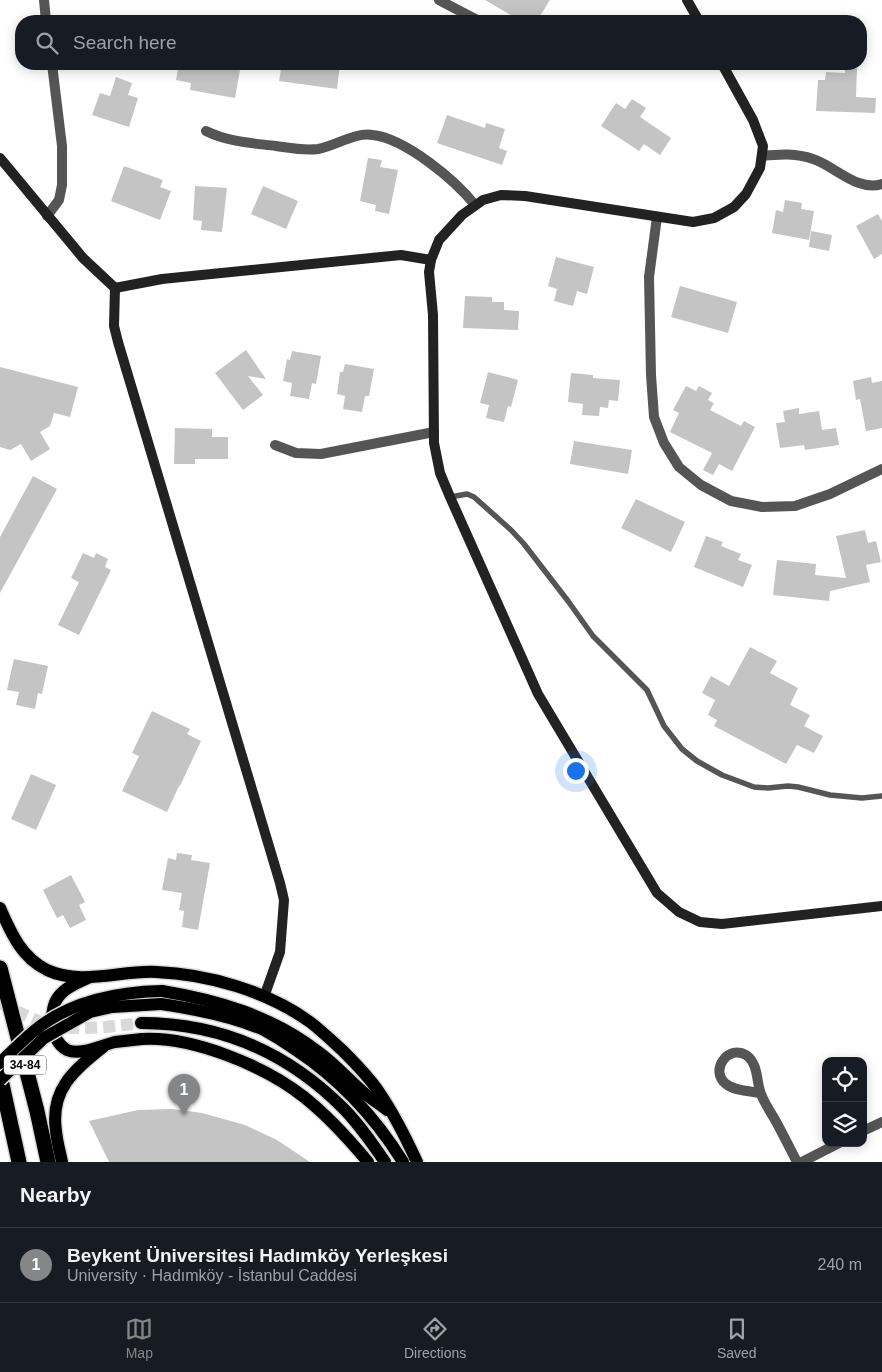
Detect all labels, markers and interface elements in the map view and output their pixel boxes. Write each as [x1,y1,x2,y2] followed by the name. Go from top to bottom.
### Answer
[15,15,867,70] search box
[33,29,61,57] icon: search
[73,32,177,53] text: Search here
[563,758,589,784] your location
[4,1056,46,1074] road number: 34-84
[822,1057,867,1147] map controls
[822,1057,867,1102] button: locate
[168,1074,200,1115] pin: 1
[822,1102,867,1147] button: layers
[20,1183,91,1206] text: Nearby
[67,1245,448,1266] text: Beykent Üniversitesi Hadımköy Yerleşkesi
[32,1256,40,1273] text: 1
[818,1256,862,1273] text: 240 m
[67,1267,357,1284] text: University · Hadımköy - İstanbul Caddesi
[125,1315,153,1361] tab: Map
[404,1315,466,1361] tab: Directions
[717,1315,757,1361] tab: Saved

